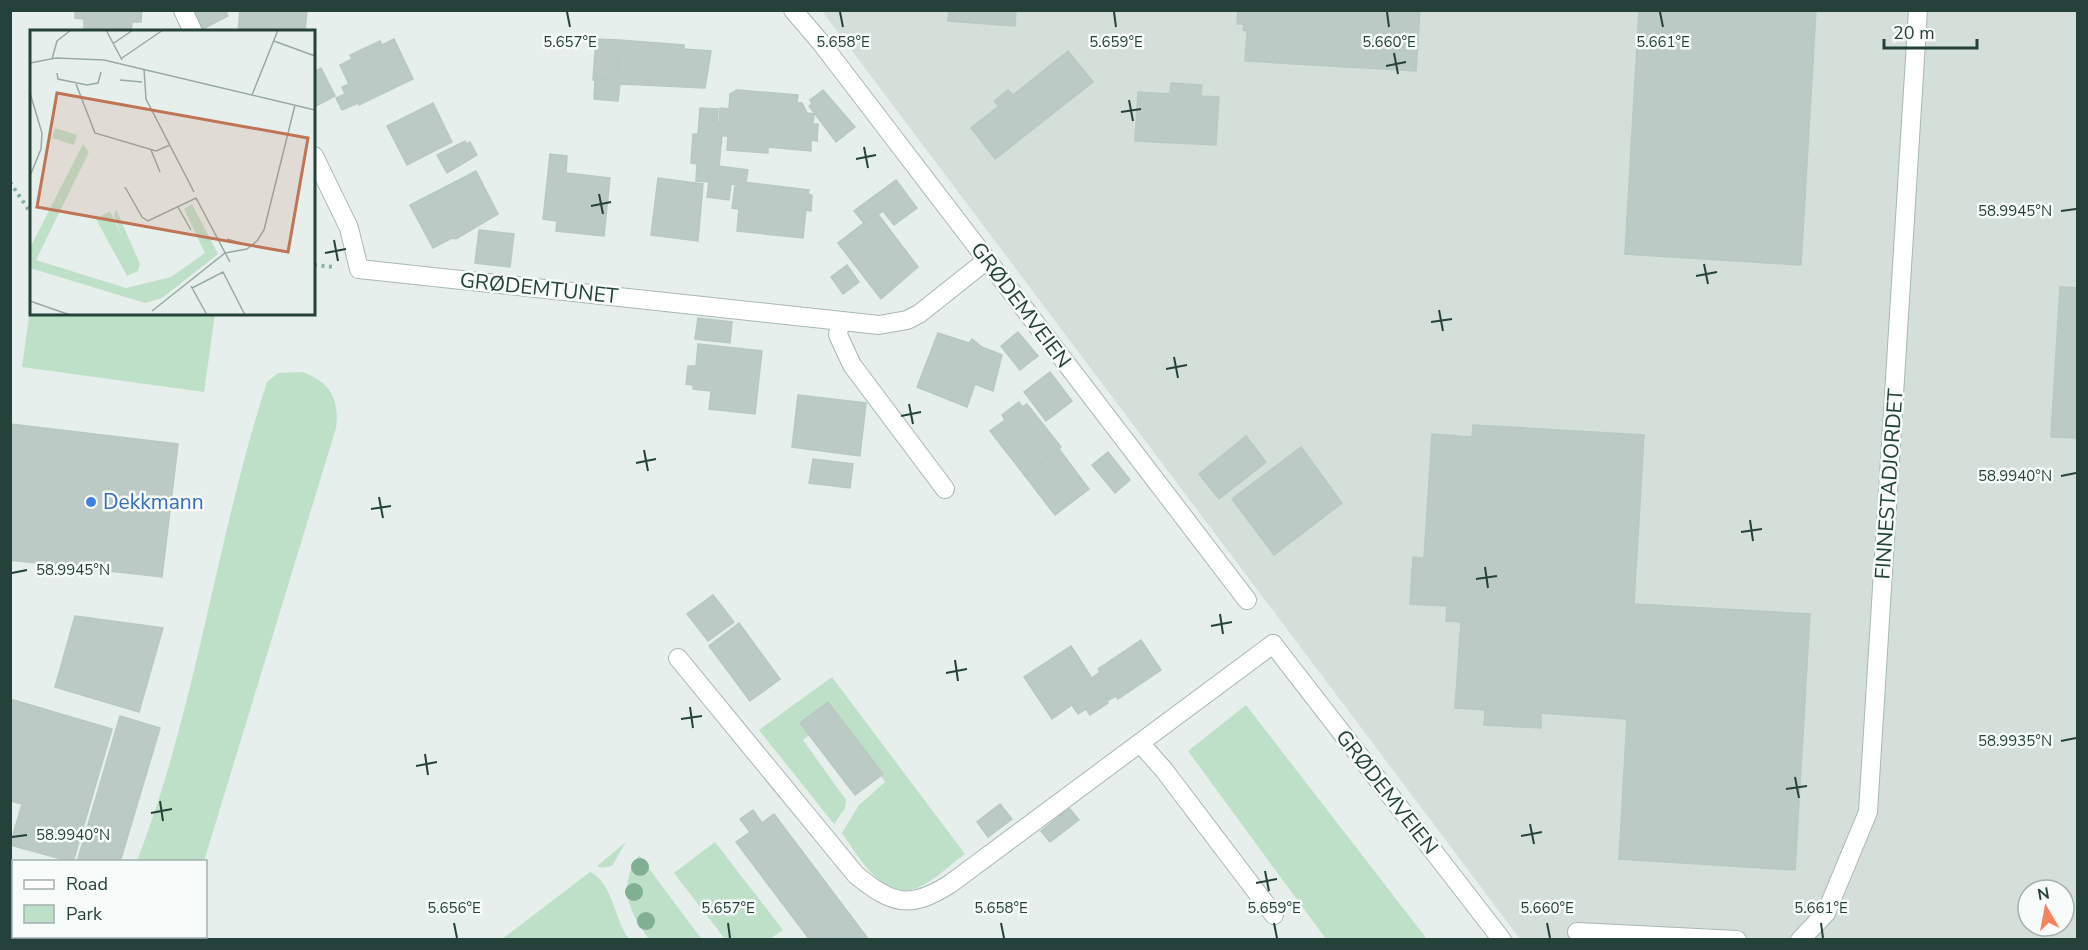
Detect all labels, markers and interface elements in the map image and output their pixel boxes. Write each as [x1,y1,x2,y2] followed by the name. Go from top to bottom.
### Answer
[1884,12,1977,50] scale bar
[1893,21,1935,45] text: 20 m
[30,30,315,315] inset map
[543,32,597,52] text: 5.657°E
[816,32,870,52] text: 5.658°E
[1089,32,1143,52] text: 5.659°E
[1362,32,1416,52] text: 5.660°E
[1636,32,1690,52] text: 5.661°E
[1978,201,2052,221] text: 58.9945°N
[964,236,1078,374] street label: GRØDEMVEIEN
[458,266,620,310] street label: GRØDEMTUNET
[1868,387,1910,580] street label: FINNESTADJORDET
[1978,466,2052,486] text: 58.9940°N
[103,488,204,516] place label: Dekkmann
[84,495,98,509] marker: Dekkmann
[36,560,110,580] text: 58.9945°N
[1329,724,1445,860] street label: GRØDEMVEIEN
[1978,731,2052,751] text: 58.9935°N
[36,825,110,845] text: 58.9940°N
[12,860,207,938] legend
[66,872,108,896] text: Road
[2016,878,2076,938] north arrow
[2036,882,2051,906] text: N
[427,898,481,918] text: 5.656°E
[701,898,755,918] text: 5.657°E
[974,898,1028,918] text: 5.658°E
[1247,898,1301,918] text: 5.659°E
[1520,898,1574,918] text: 5.660°E
[1794,898,1848,918] text: 5.661°E
[66,902,103,926] text: Park

